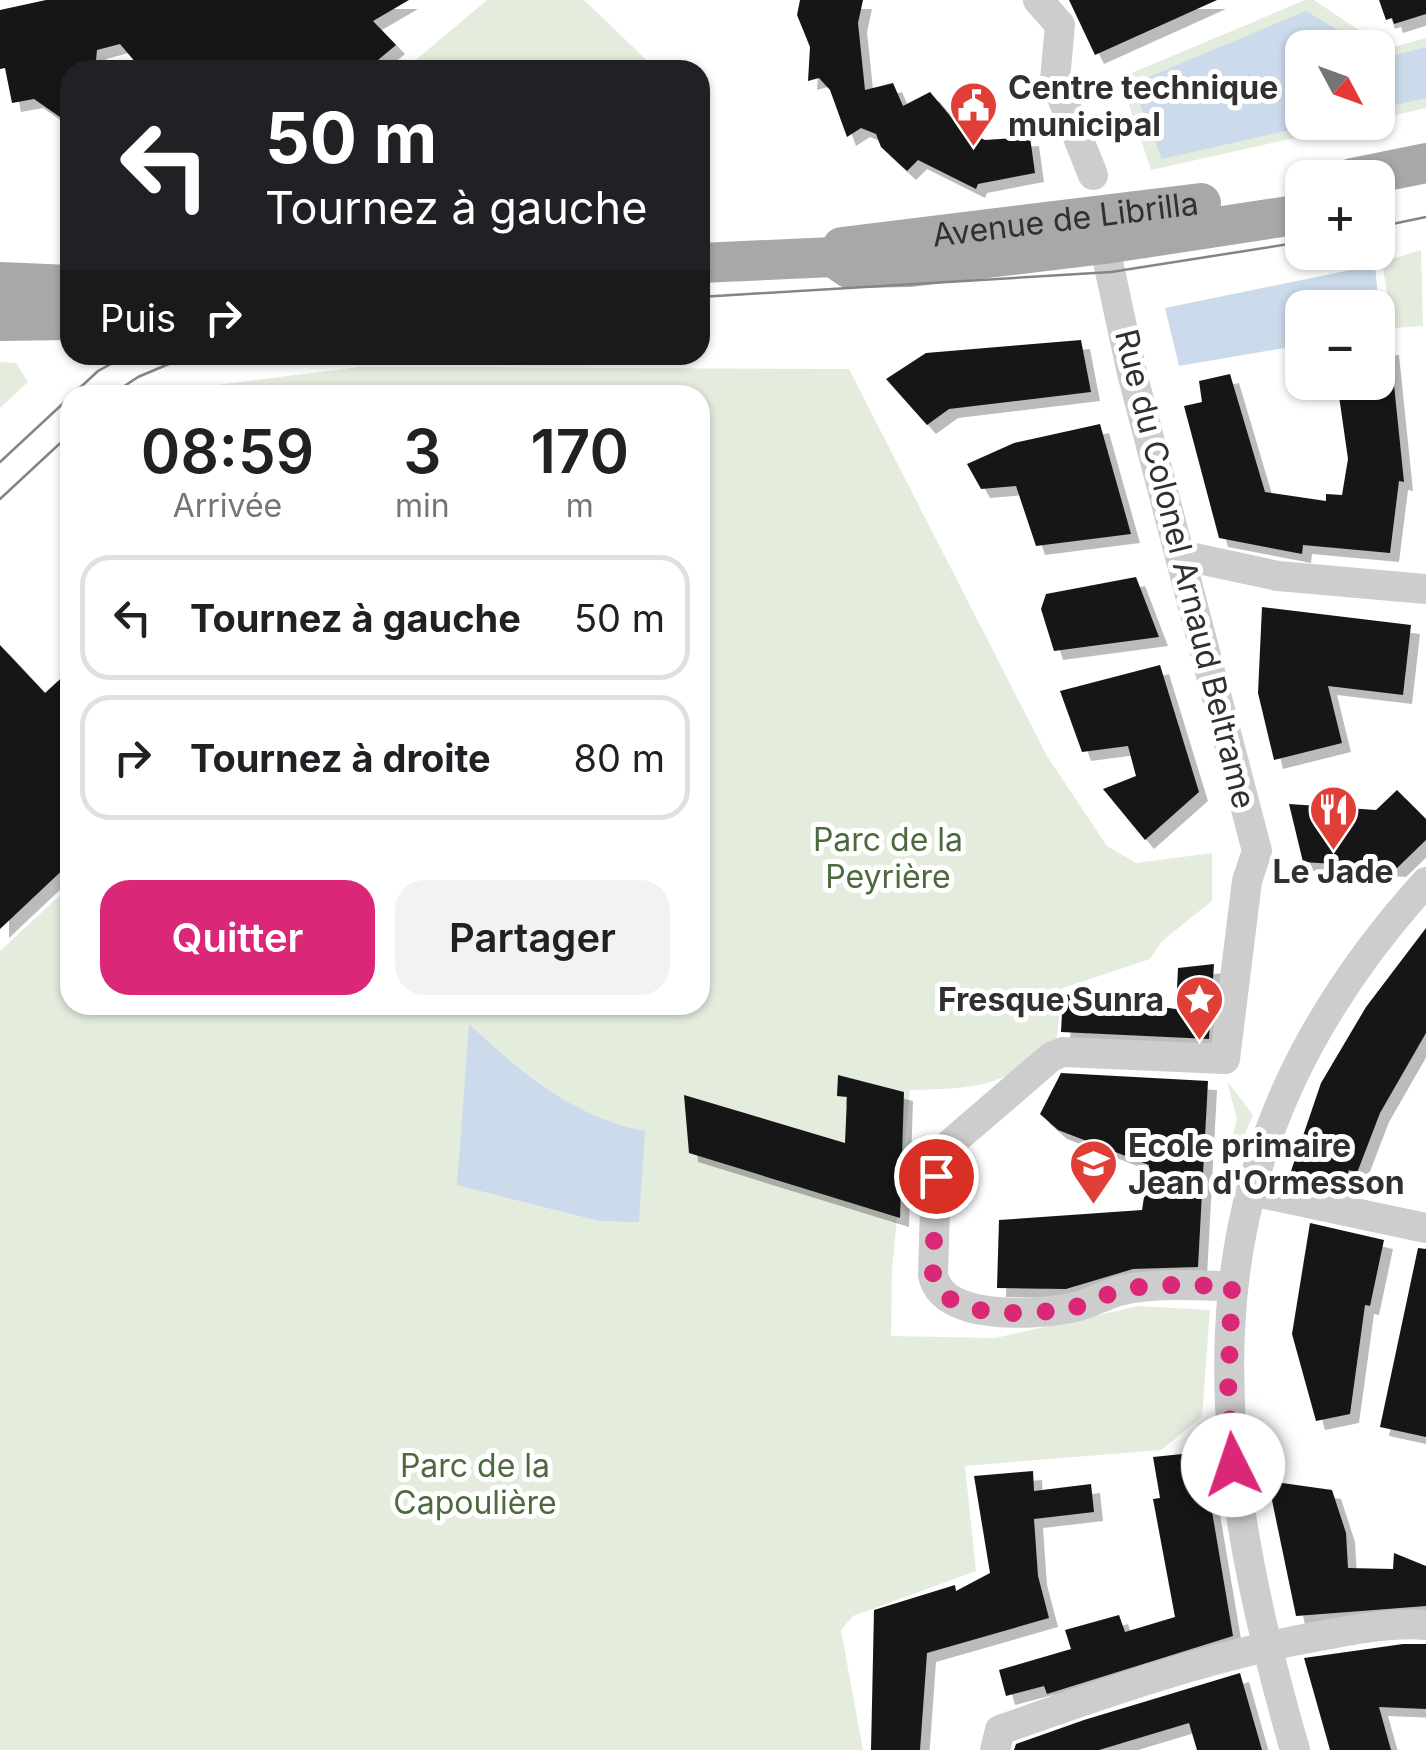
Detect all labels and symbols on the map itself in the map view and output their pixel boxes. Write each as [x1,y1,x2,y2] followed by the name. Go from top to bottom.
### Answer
[1285,30,1395,140] north arrow
[1008,68,1278,144] place label: Centre technique municipal
[947,80,999,148] public building icon: Centre technique municipal
[930,183,1201,255] street label: Avenue de Librilla
[1107,325,1264,813] street label: Rue du Colonel Arnaud Beltrame
[1307,784,1359,852] restaurant icon: Le Jade
[813,820,963,896] park label: Parc de la Peyrière
[1272,852,1394,891] place label: Le Jade
[1173,974,1225,1042] place icon: Fresque Sunra
[938,980,1164,1019] place label: Fresque Sunra
[1128,1126,1405,1202] place label: Ecole primaire Jean d'Ormesson
[894,1134,979,1219] pin
[1067,1138,1119,1206] school or university icon: Ecole primaire Jean d'Ormesson
[1181,1413,1285,1517] position arrow
[393,1446,557,1522] park label: Parc de la Capoulière

